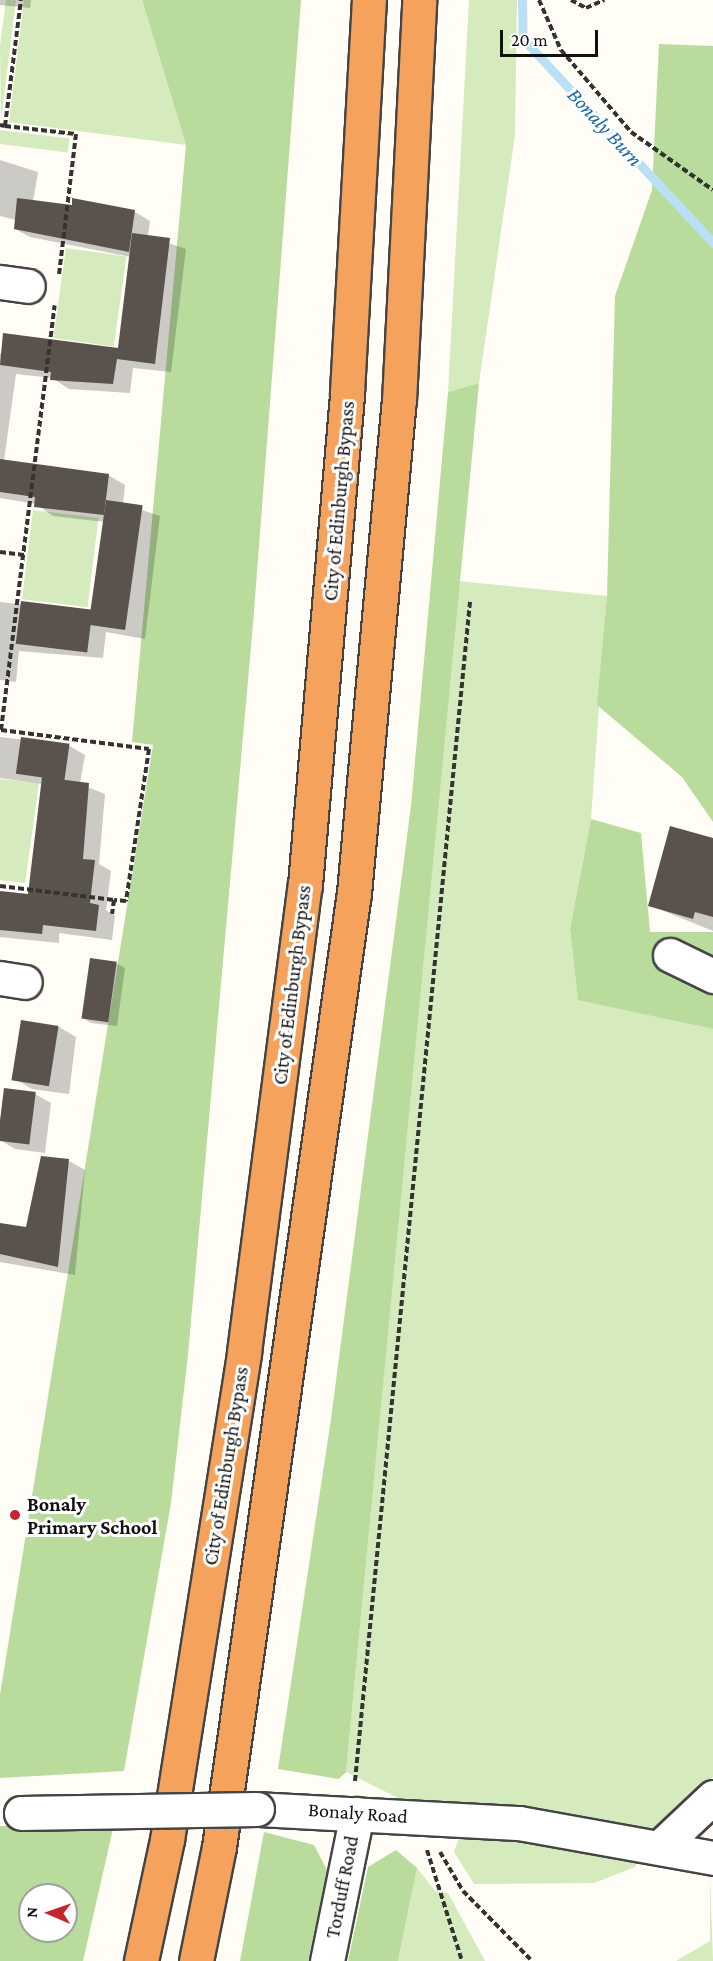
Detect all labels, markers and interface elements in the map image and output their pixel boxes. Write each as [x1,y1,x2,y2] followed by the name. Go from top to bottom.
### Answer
[503,18,600,56] scale bar
[511,30,548,50] text: 20 m
[562,82,648,172] water label: Bonaly Burn
[318,400,360,602] street label: City of Edinburgh Bypass
[268,884,316,1086] street label: City of Edinburgh Bypass
[198,1365,254,1567] street label: City of Edinburgh Bypass
[27,1492,157,1539] place label: Bonaly Primary School
[8,1508,22,1522] marker: Bonaly Primary School
[307,1798,409,1828] street label: Bonaly Road
[320,1834,364,1940] street label: Torduff Road
[18,1883,78,1943] north arrow
[23,1907,40,1918] text: N

